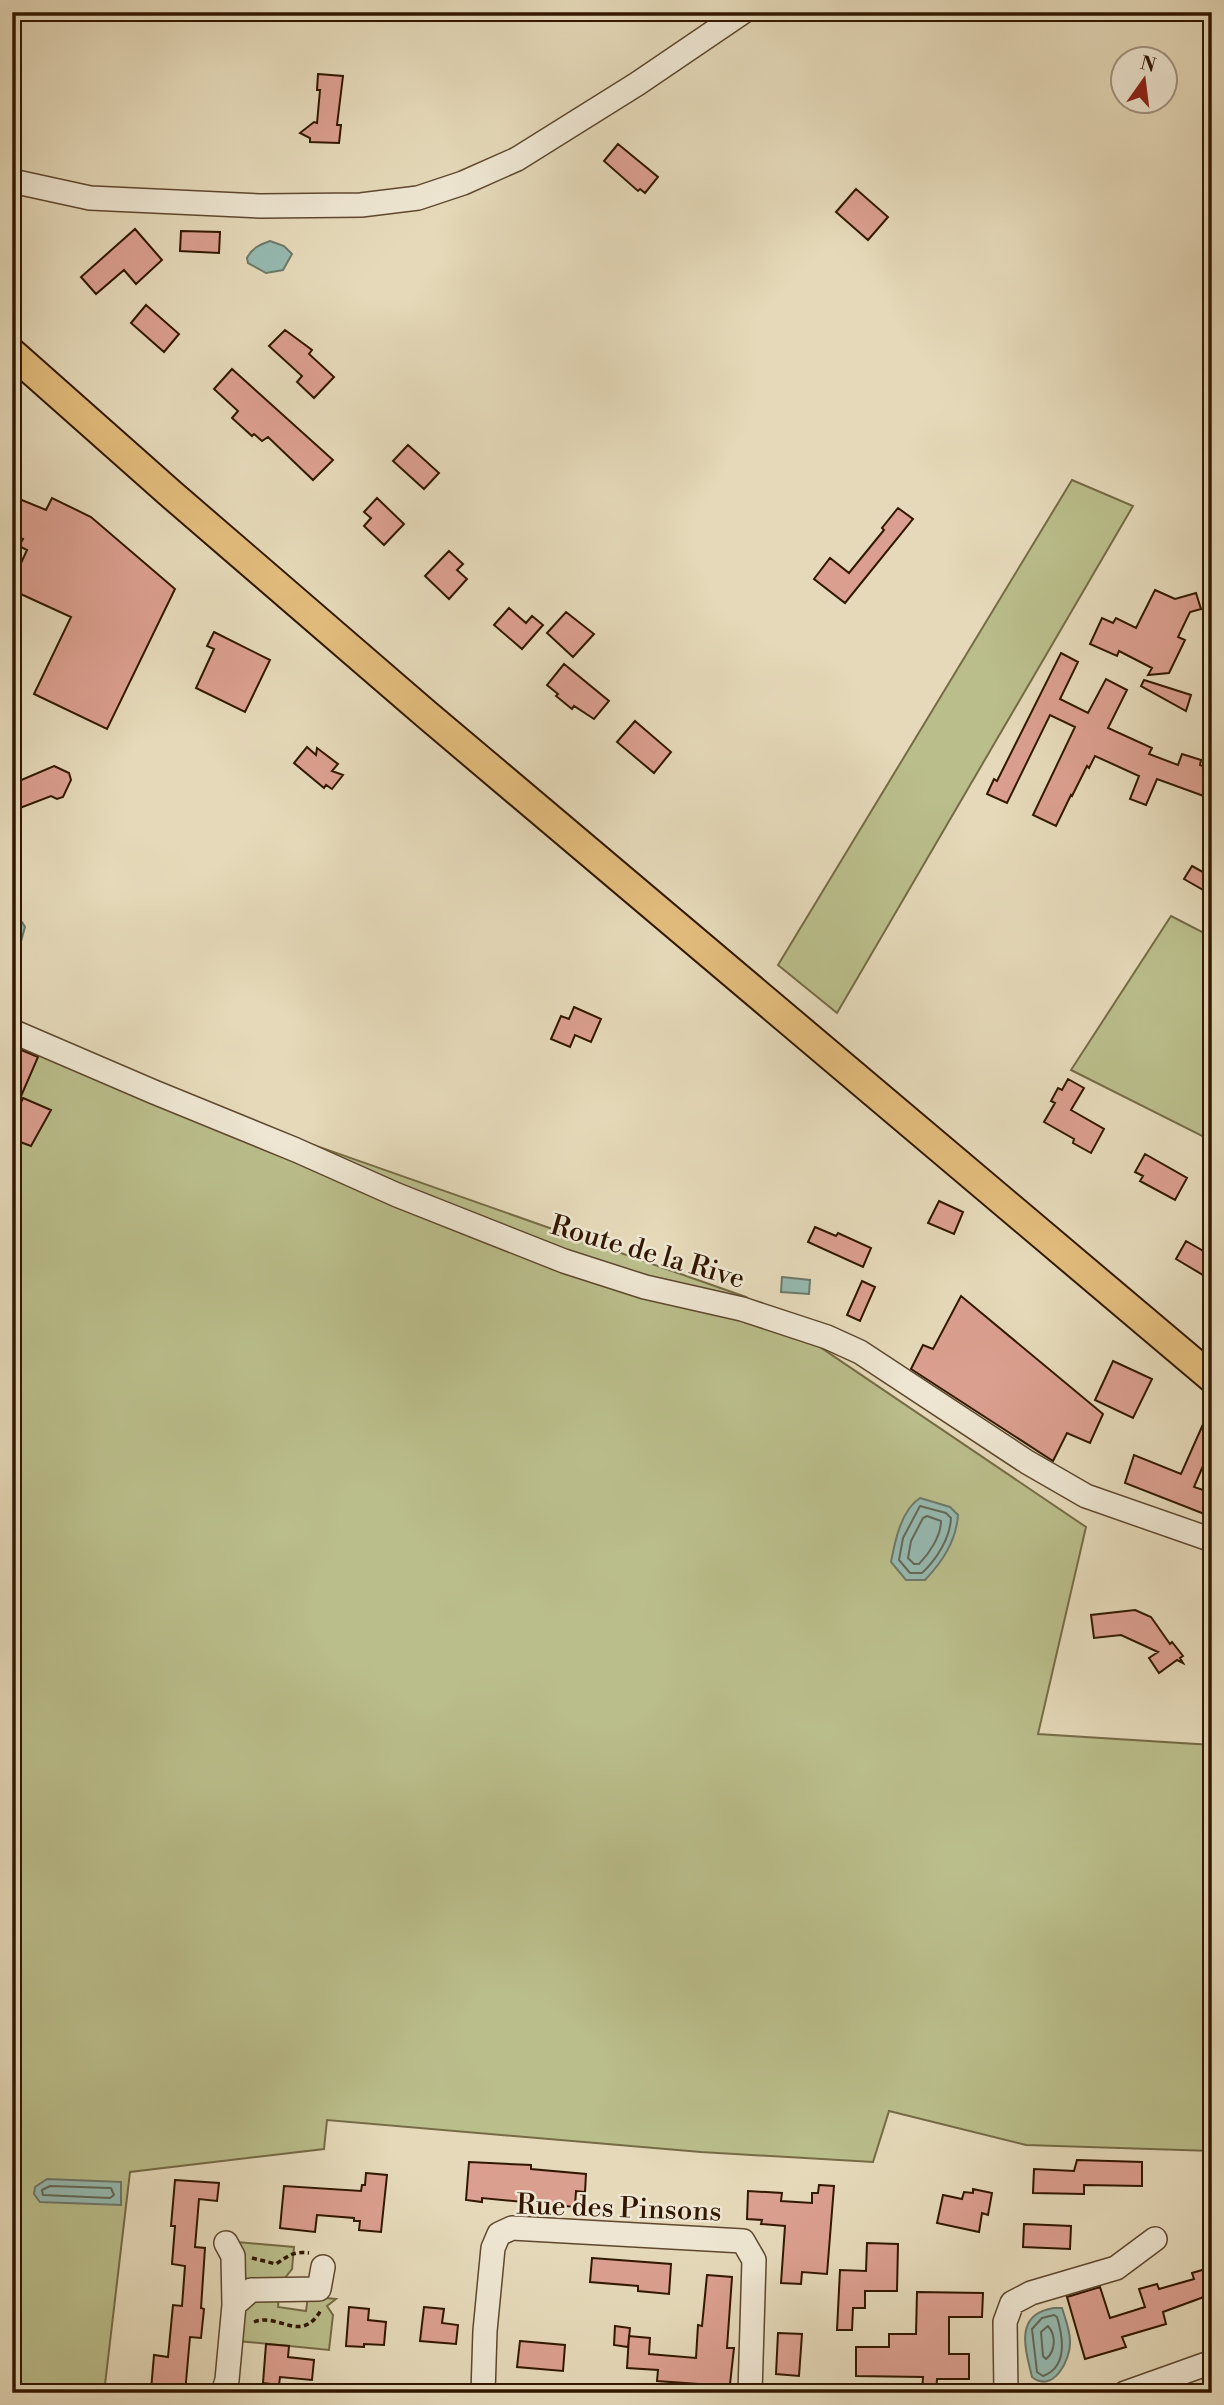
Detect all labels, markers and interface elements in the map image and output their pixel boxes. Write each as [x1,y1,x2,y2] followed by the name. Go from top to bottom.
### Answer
[1108,46,1178,116] north arrow
[1138,51,1158,78] text: N
[546,1208,749,1297] street label: Route de la Rive
[516,2187,722,2230] street label: Rue des Pinsons

